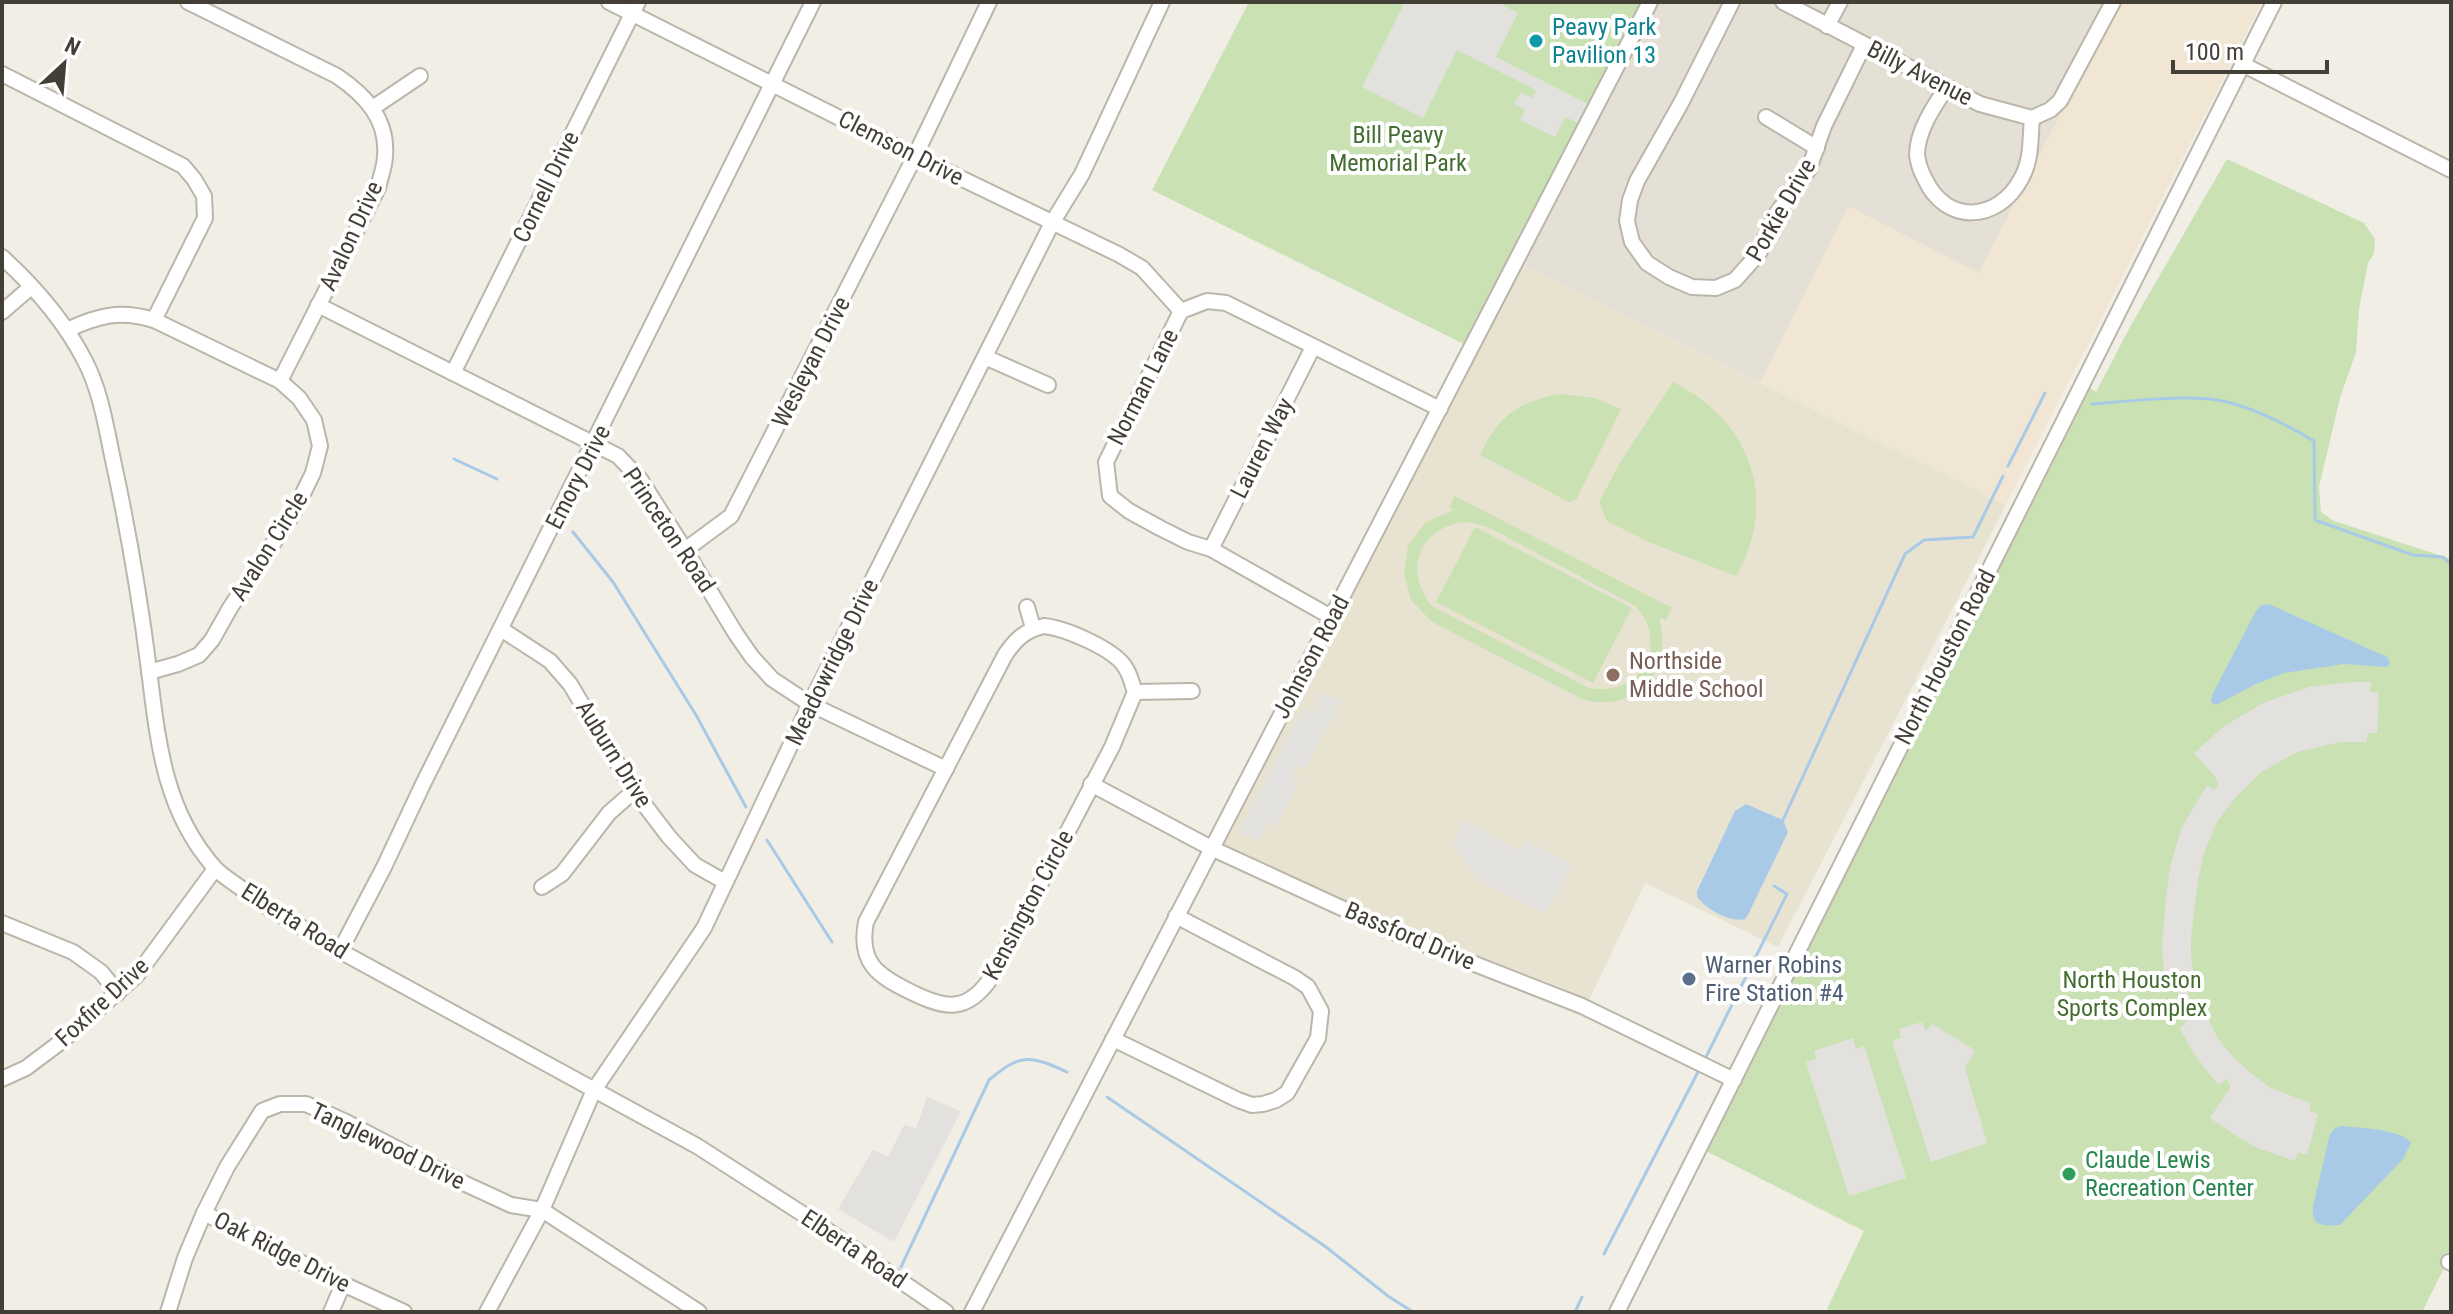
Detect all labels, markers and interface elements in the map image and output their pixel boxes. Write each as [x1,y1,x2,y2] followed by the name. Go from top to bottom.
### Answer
[1552,13,1656,69] place label: Peavy Park Pavilion 13
[24,24,104,104] north arrow
[2173,24,2327,74] scale bar
[61,32,84,61] text: N
[1527,32,1545,50] marker: Peavy Park Pavilion 13
[1863,35,1977,111] street label: Billy Avenue
[2185,38,2244,66] text: 100 m
[834,105,968,191] street label: Clemson Drive
[1329,121,1467,177] park label: Bill Peavy Memorial Park
[507,127,585,247] street label: Cornell Drive
[1741,154,1821,266] street label: Porkie Drive
[313,177,389,295] street label: Avalon Drive
[766,292,856,432] street label: Wesleyan Drive
[1102,324,1184,450] street label: Norman Lane
[1225,393,1299,503] street label: Lauren Way
[540,420,616,534] street label: Emory Drive
[617,462,721,598] street label: Princeton Road
[224,486,314,606] street label: Avalon Circle
[1889,565,2001,749] street label: North Houston Road
[780,574,884,750] street label: Meadowridge Drive
[1267,591,1355,723] street label: Johnson Road
[1629,647,1763,703] place label: Northside Middle School
[1604,666,1622,684] marker: Northside Middle School
[570,695,658,813] street label: Auburn Drive
[977,825,1079,985] street label: Kensington Circle
[236,877,354,965] street label: Elberta Road
[1341,896,1479,976] street label: Bassford Drive
[1705,951,1844,1007] place label: Warner Robins Fire Station #4
[50,952,154,1052] street label: Foxfire Drive
[2057,966,2207,1022] park label: North Houston Sports Complex
[1680,970,1698,988] marker: Warner Robins Fire Station #4
[306,1097,470,1195] street label: Tanglewood Drive
[2085,1146,2254,1202] place label: Claude Lewis Recreation Center
[2060,1165,2078,1183] marker: Claude Lewis Recreation Center
[796,1204,912,1294] street label: Elberta Road
[209,1206,355,1298] street label: Oak Ridge Drive

